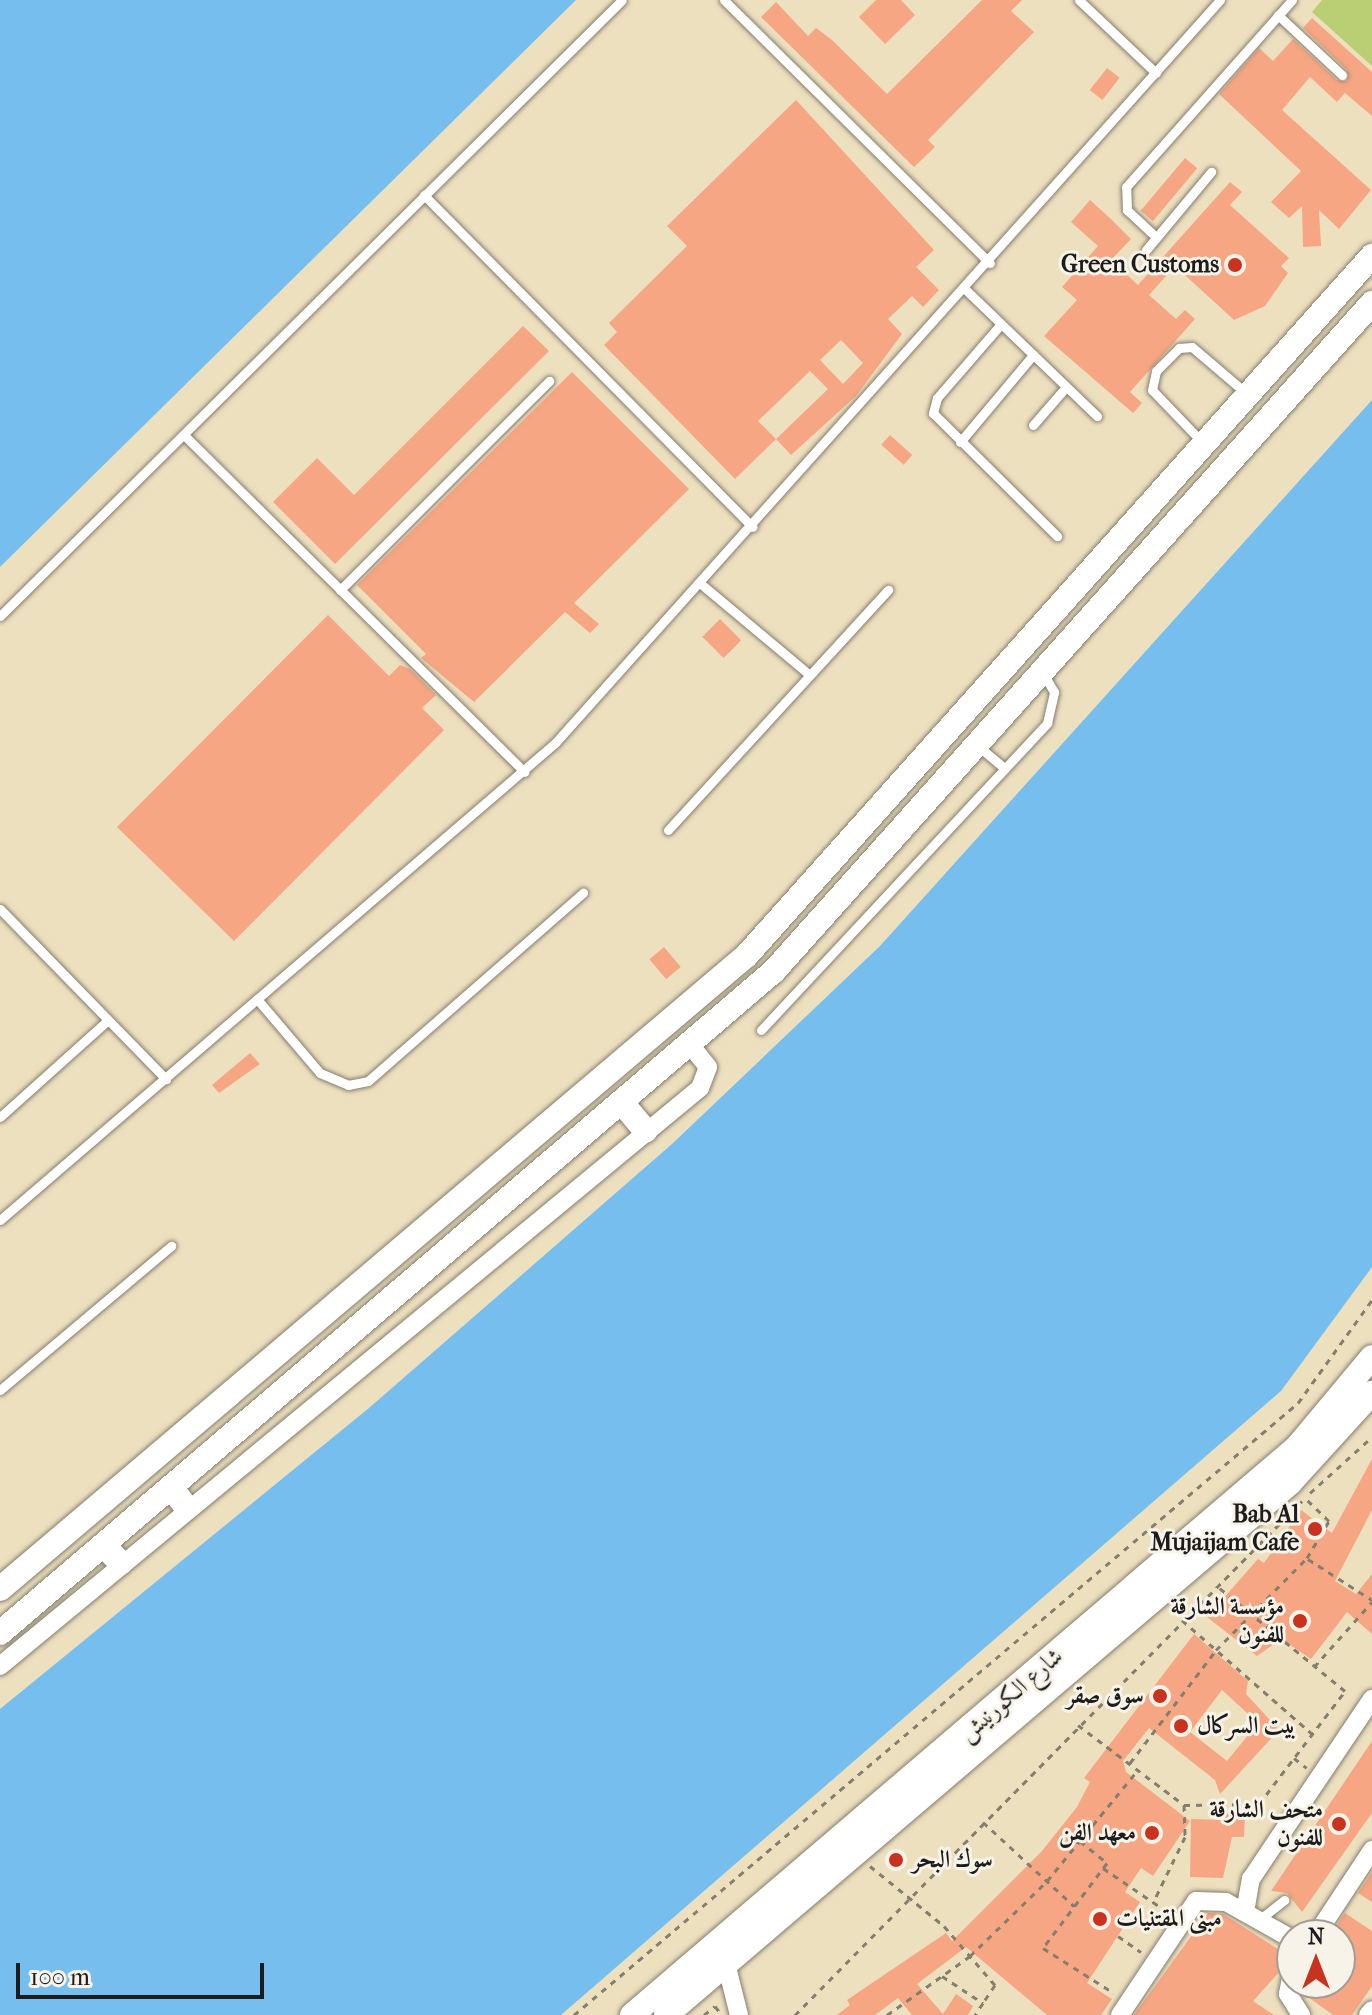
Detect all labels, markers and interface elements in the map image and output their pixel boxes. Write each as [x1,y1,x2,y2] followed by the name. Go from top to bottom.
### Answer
[1061,251,1219,279] place label: Green Customs
[1226,256,1244,274] marker: Green Customs
[1150,1501,1299,1557] place label: Bab Al Mujaijam Cafe
[1306,1520,1324,1538] marker: Bab Al Mujaijam Cafe
[1171,1593,1284,1649] place label: مؤسسة الشارقة للفنون
[1291,1612,1309,1630] marker: مؤسسة الشارقة للفنون
[953,1642,1069,1748] street label: شارع الكورنيش
[1066,1682,1144,1710] place label: سوق صقر
[1151,1687,1169,1705] marker: سوق صقر
[1197,1712,1296,1740] place label: بيت السركال
[1172,1717,1190,1735] marker: بيت السركال
[1210,1796,1323,1852] place label: متحف الشارقة للفنون
[1330,1815,1348,1833] marker: متحف الشارقة للفنون
[1059,1819,1136,1847] place label: معهد الفن
[1143,1824,1161,1842] marker: معهد الفن
[912,1846,993,1874] place label: سوك البحر
[887,1851,905,1869] marker: سوك البحر
[1116,1905,1222,1933] place label: مبنى المقتنيات
[1091,1910,1109,1928] marker: مبنى المقتنيات
[1276,1919,1356,1999] north arrow
[1308,1924,1324,1950] text: N
[20,1947,268,1997] scale bar
[30,1963,90,1991] text: 100 m

